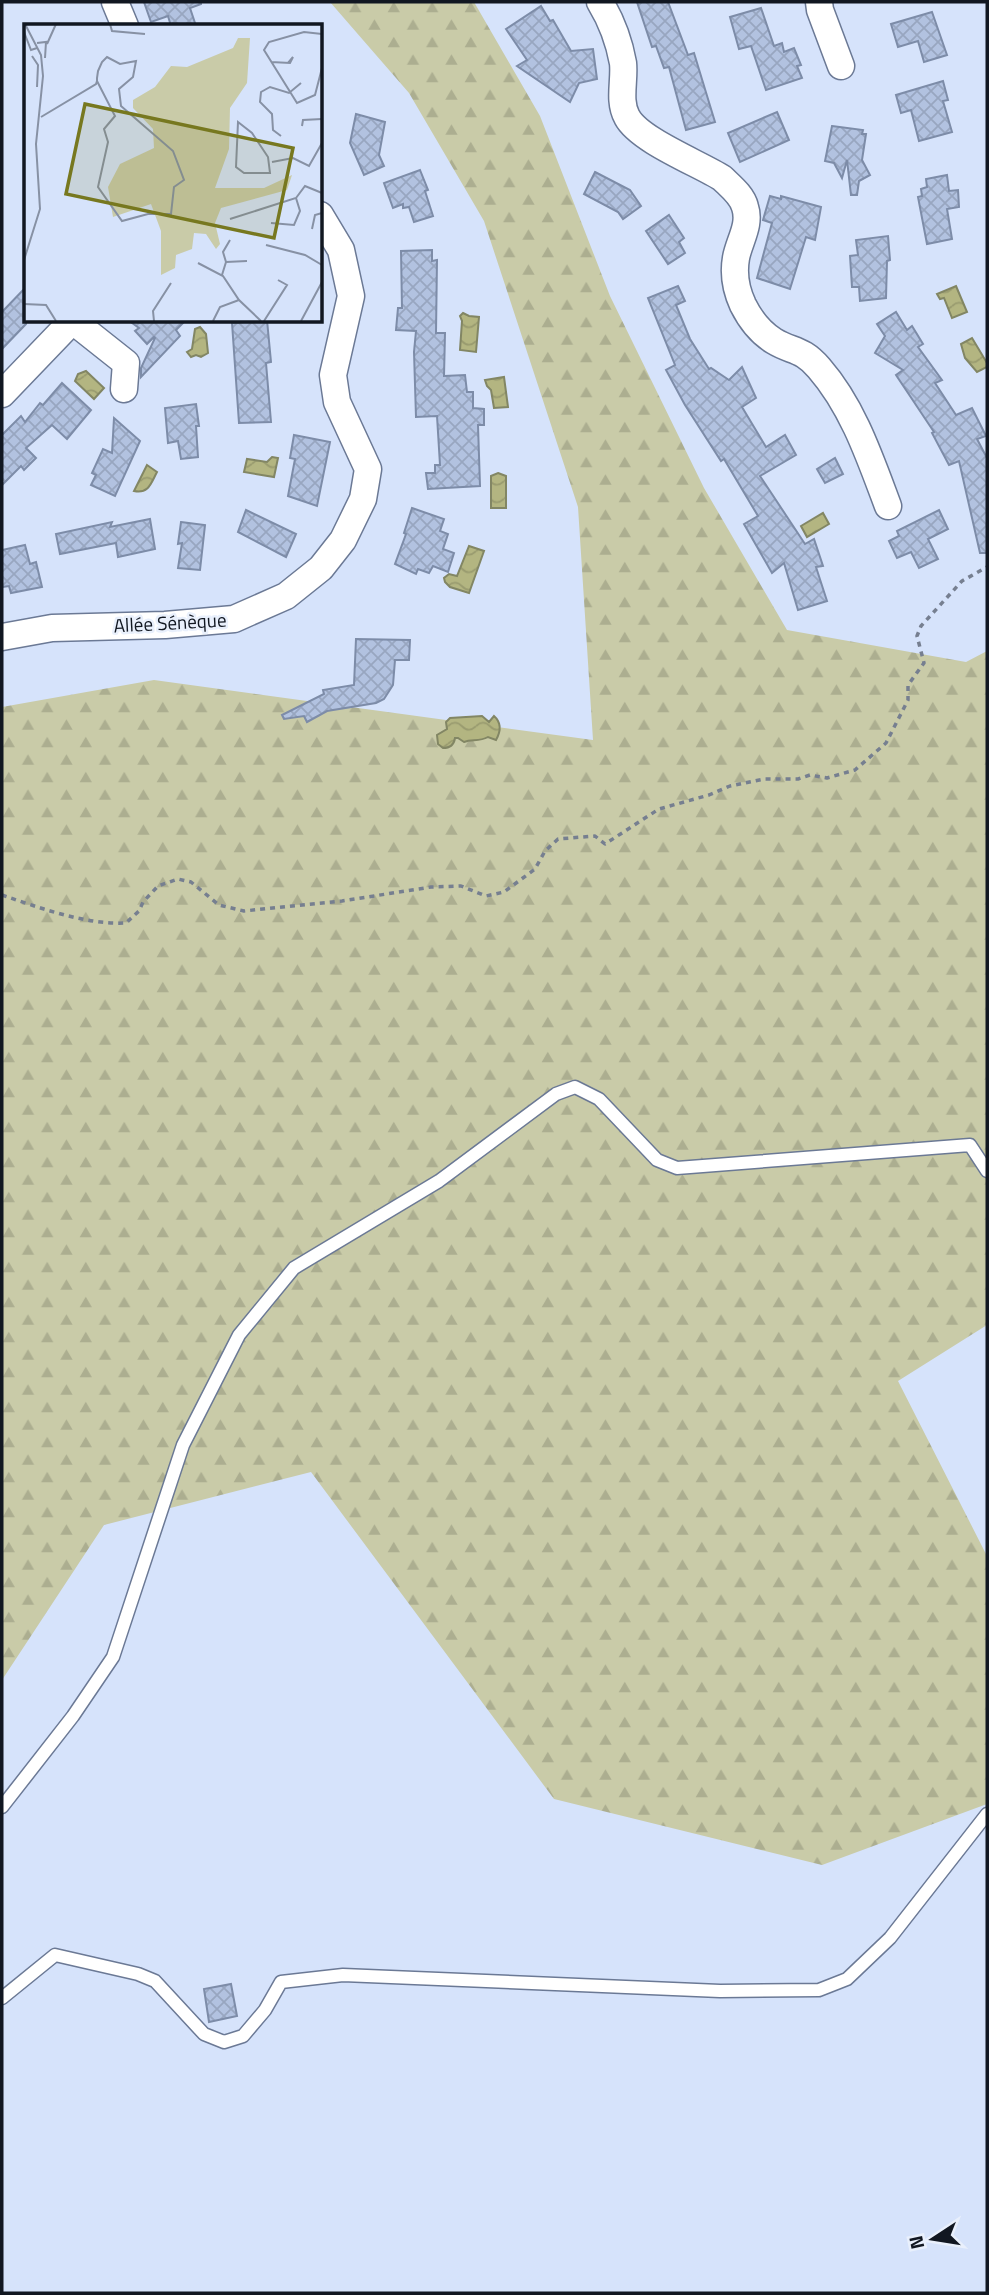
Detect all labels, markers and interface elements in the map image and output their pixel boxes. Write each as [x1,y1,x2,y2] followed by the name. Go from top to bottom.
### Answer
[24,24,322,322] inset map
[113,605,227,639] street label: Allée Sénèque
[898,2204,968,2274] north arrow
[900,2233,931,2252] text: N

